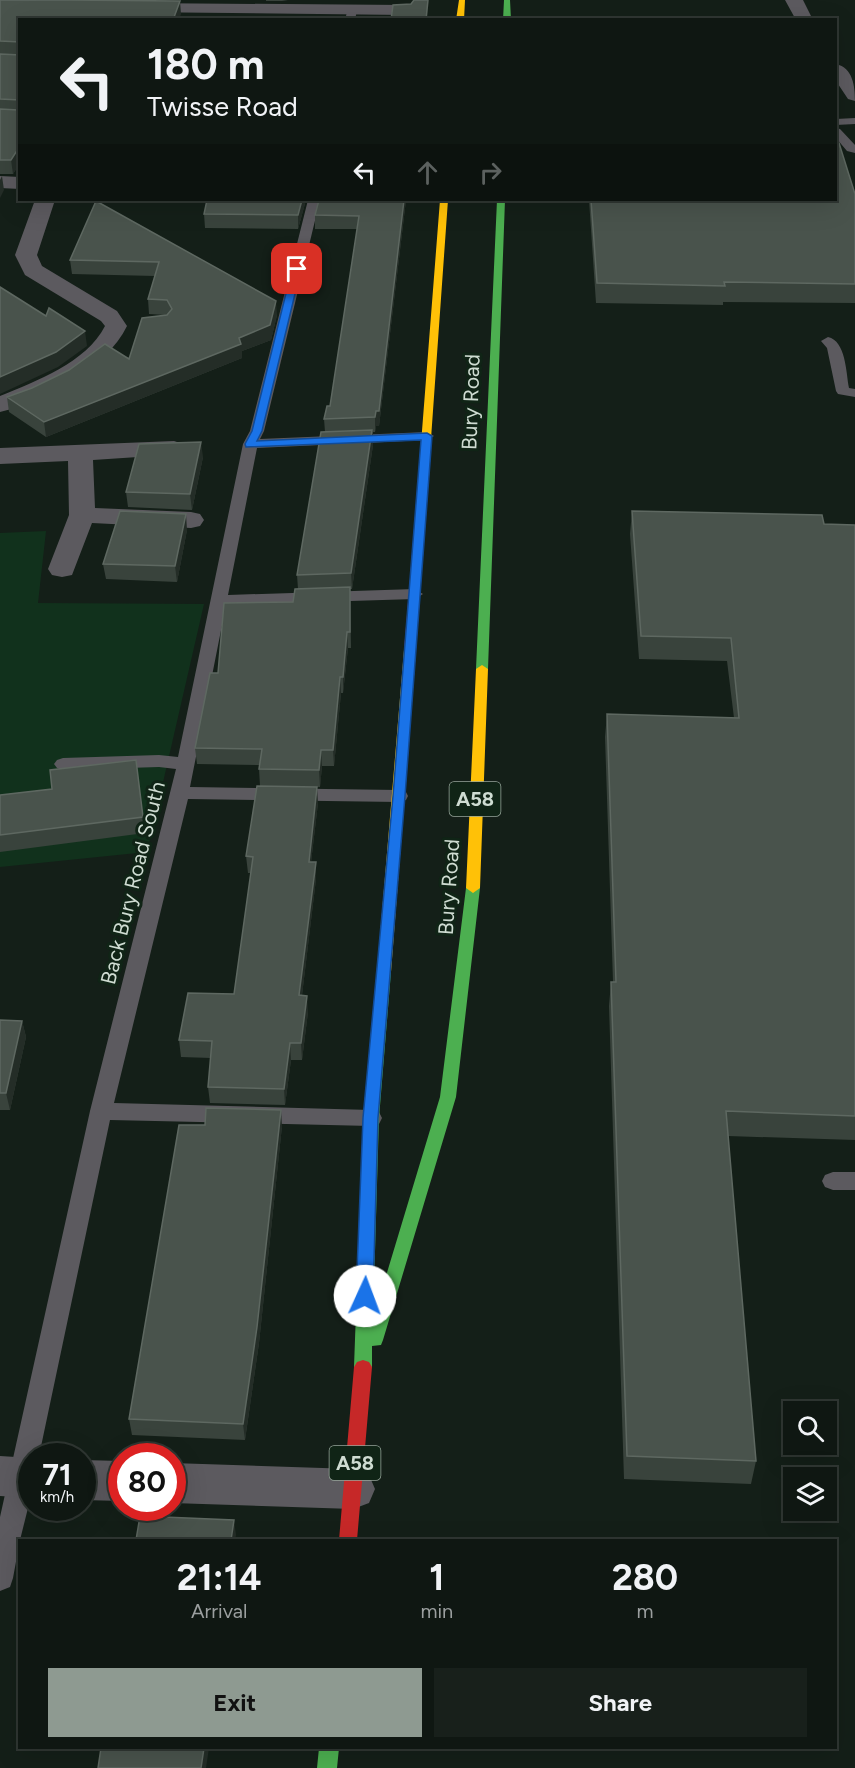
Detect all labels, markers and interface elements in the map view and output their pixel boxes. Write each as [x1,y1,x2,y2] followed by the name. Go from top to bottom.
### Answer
[147,39,264,90] text: 180 m
[48,42,126,120] icon: left
[147,90,298,123] text: Twisse Road
[348,156,381,189] icon: left
[411,156,444,189] icon: ahead
[474,156,507,189] icon: right
[271,243,322,294] pin
[280,252,313,285] icon: arrive
[456,353,485,451] street label: Bury Road
[95,779,170,987] street label: Back Bury Road South
[450,782,500,816] road number: A58
[433,838,464,936] street label: Bury Road
[333,1264,397,1328] position arrow
[783,1401,837,1521] map controls
[783,1401,837,1455] button: search
[108,1443,186,1521] speed limit sign: 80
[330,1446,380,1480] road number: A58
[42,1456,72,1493] text: 71
[783,1467,837,1521] button: layers
[40,1488,74,1506] text: km/h
[177,1556,262,1599] text: 21:14
[429,1556,444,1599] text: 1
[612,1556,678,1599] text: 280
[191,1599,247,1623] text: Arrival
[420,1599,453,1623] text: min
[637,1599,654,1623] text: m
[48,1668,422,1737] button: Exit
[434,1668,807,1737] button: Share

